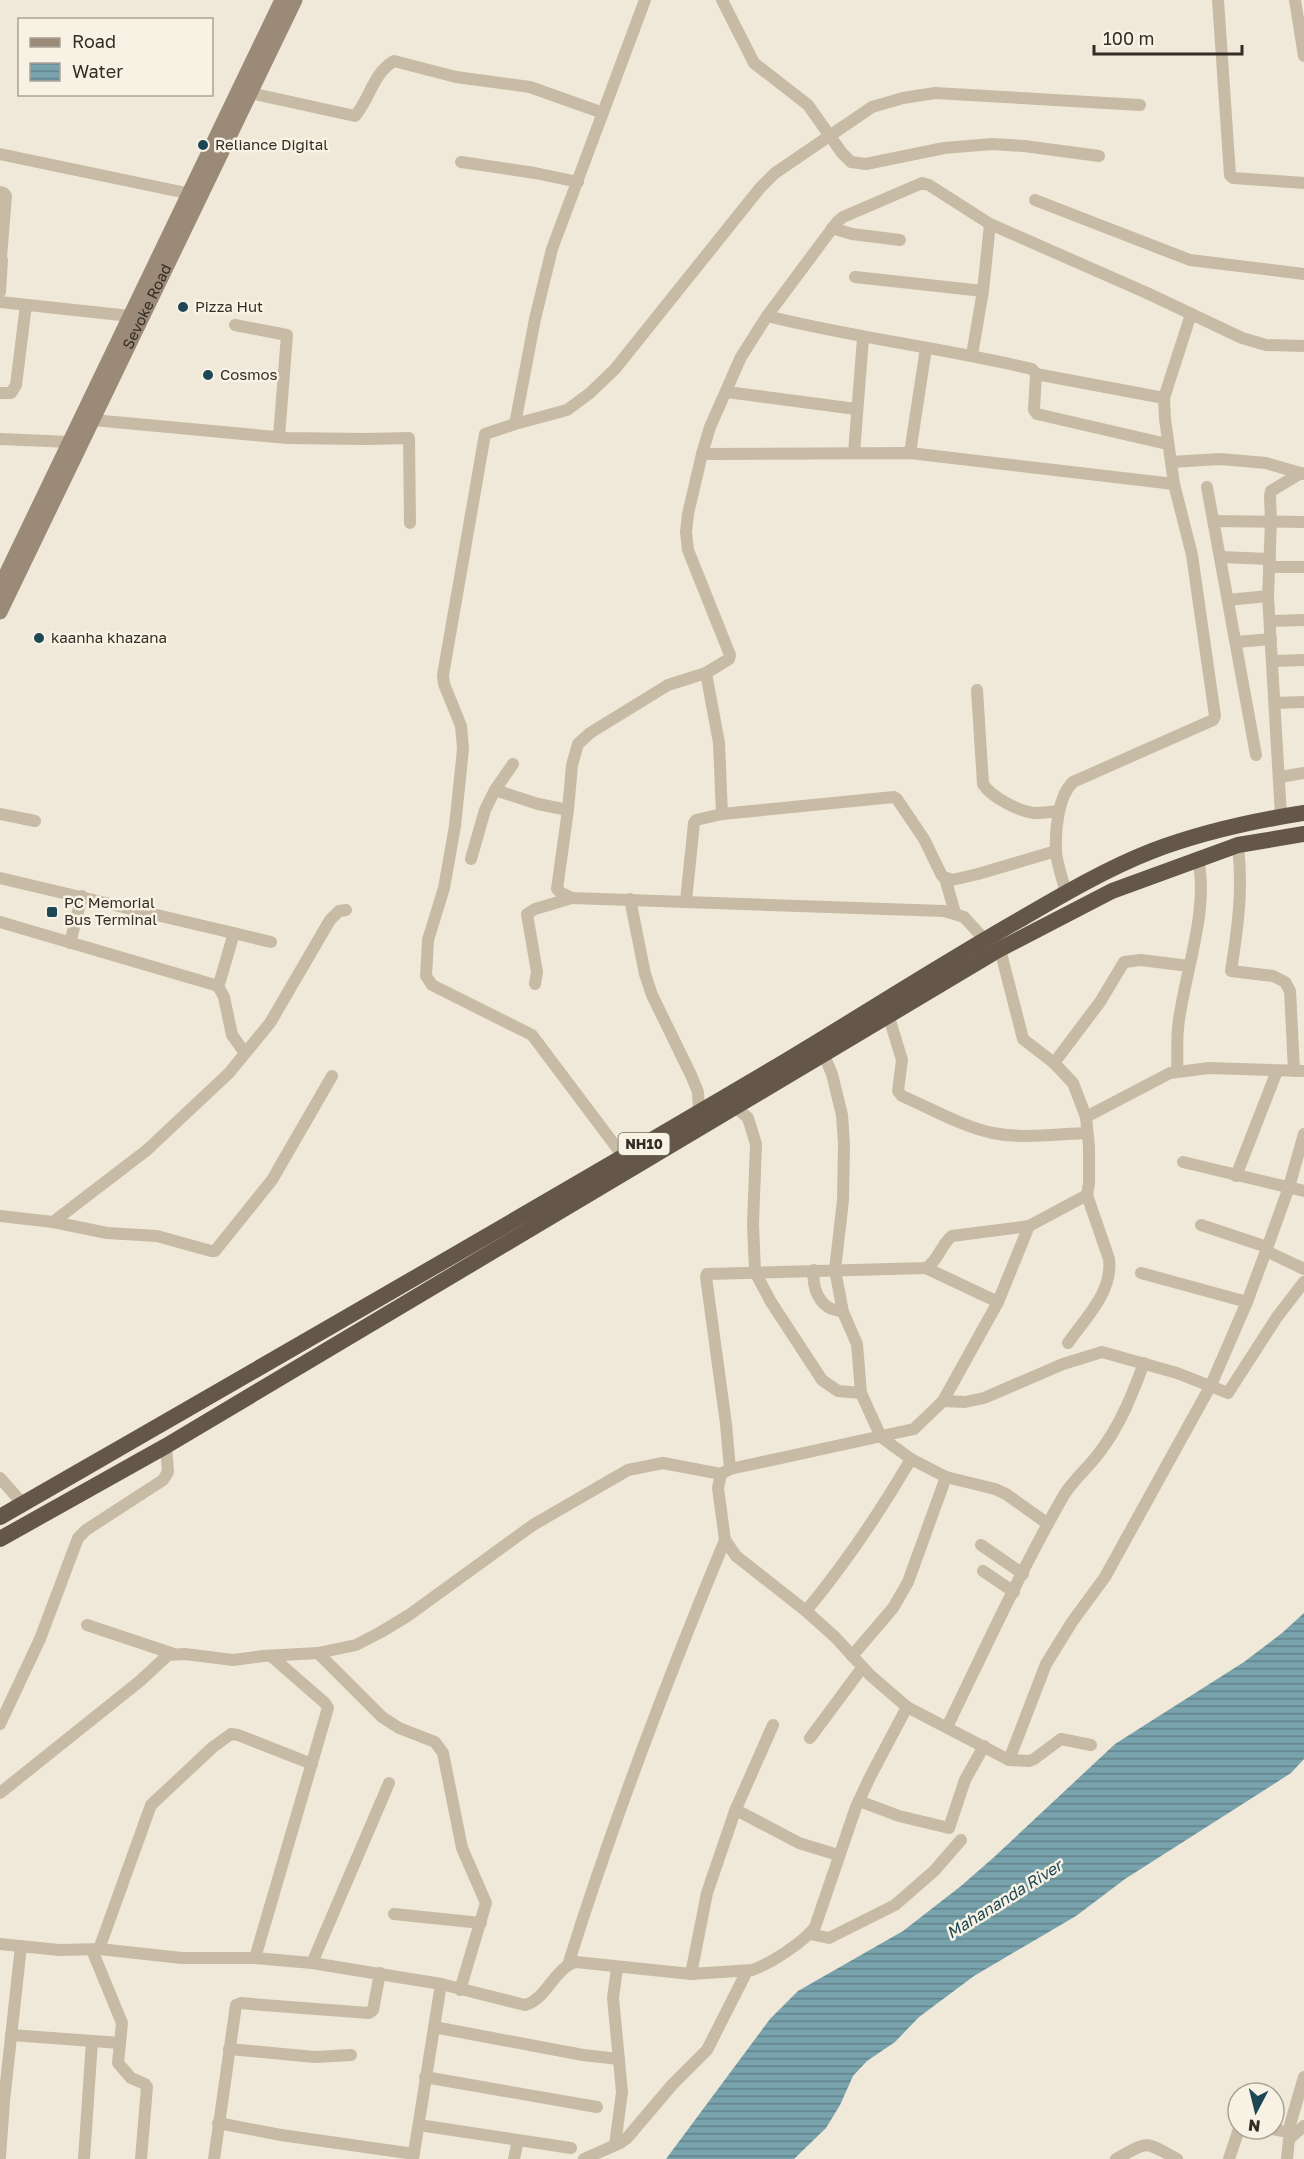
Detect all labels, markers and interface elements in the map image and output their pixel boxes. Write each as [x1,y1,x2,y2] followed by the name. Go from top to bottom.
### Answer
[18,18,213,96] legend
[1094,18,1242,56] scale bar
[1103,27,1154,49] text: 100 m
[72,30,116,52] text: Road
[72,60,123,82] text: Water
[215,135,328,153] place label: Reliance Digital
[196,138,210,152] marker: Reliance Digital
[118,261,175,352] street label: Sevoke Road
[195,297,263,315] place label: Pizza Hut
[176,300,190,314] marker: Pizza Hut
[220,365,277,383] place label: Cosmos
[201,368,215,382] marker: Cosmos
[51,628,167,646] place label: kaanha khazana
[32,631,46,645] marker: kaanha khazana
[64,893,157,928] place label: PC Memorial Bus Terminal
[45,905,59,919] marker: PC Memorial Bus Terminal
[618,1133,670,1155] road number: NH10
[942,1854,1068,1943] water label: Mahananda River
[1226,2081,1286,2141] north arrow
[1247,2115,1261,2137] text: N

